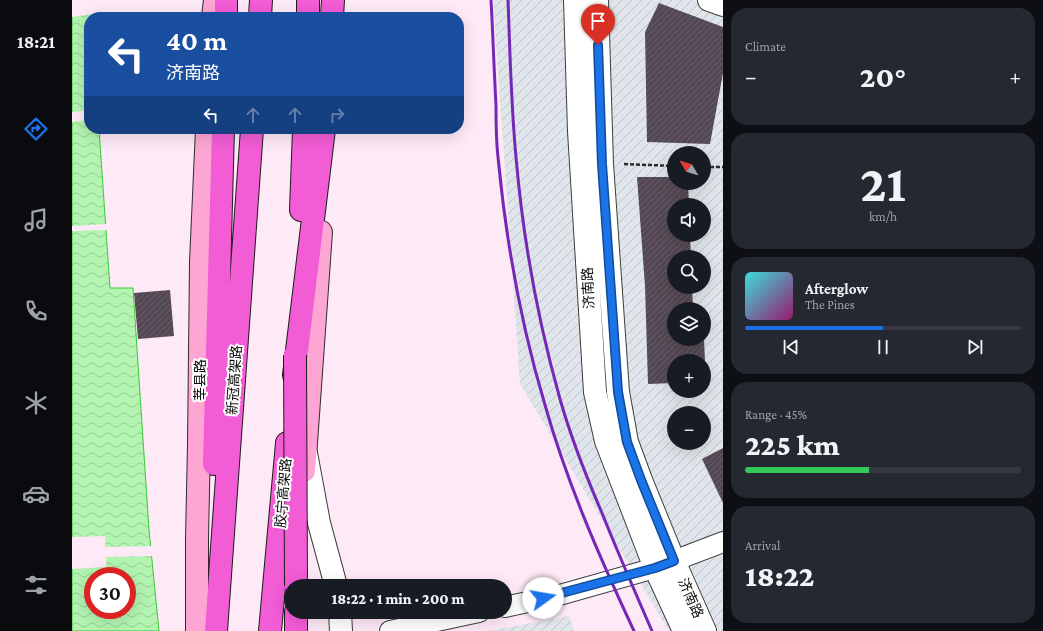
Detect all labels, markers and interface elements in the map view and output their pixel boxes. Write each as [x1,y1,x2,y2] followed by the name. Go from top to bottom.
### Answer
[581,4,615,45] pin
[587,10,609,32] icon: arrive
[166,25,227,56] text: 40 m
[100,28,152,80] icon: left
[17,32,55,52] text: 18:21
[745,39,786,54] text: Climate
[860,60,906,93] text: 20°
[166,63,220,83] text: 济南路
[745,64,757,89] text: −
[1009,64,1021,89] text: +
[200,104,222,126] icon: left
[242,104,264,126] icon: ahead
[284,104,306,126] icon: ahead
[326,104,348,126] icon: right
[22,115,50,143] icon: directions
[667,146,711,190] north arrow
[667,146,711,450] map controls
[860,154,906,212] text: 21
[667,198,711,242] button: sound
[22,206,50,234] icon: music
[869,209,897,224] text: km/h
[667,250,711,294] button: search
[579,267,597,309] street label: 济南路
[805,281,868,297] text: Afterglow
[22,297,50,325] icon: phone
[805,297,855,312] text: The Pines
[667,302,711,346] button: layers
[780,336,802,358] icon: previous
[872,336,894,358] icon: pause
[964,336,986,358] icon: next
[224,345,244,415] street label: 新冠高架路
[667,354,711,398] button: +
[192,359,208,401] street label: 莘县路
[22,389,50,417] icon: climate
[667,406,711,450] button: −
[745,407,807,422] text: Range · 45%
[745,428,840,461] text: 225 km
[272,457,294,529] street label: 胶宁高架路
[22,480,50,508] icon: car
[745,538,780,553] text: Arrival
[745,559,815,592] text: 18:22
[84,567,136,619] speed limit sign: 30
[22,571,50,599] icon: filters
[675,576,707,620] street label: 济南路
[522,577,564,619] position arrow
[331,591,465,607] text: 18:22 · 1 min · 200 m

